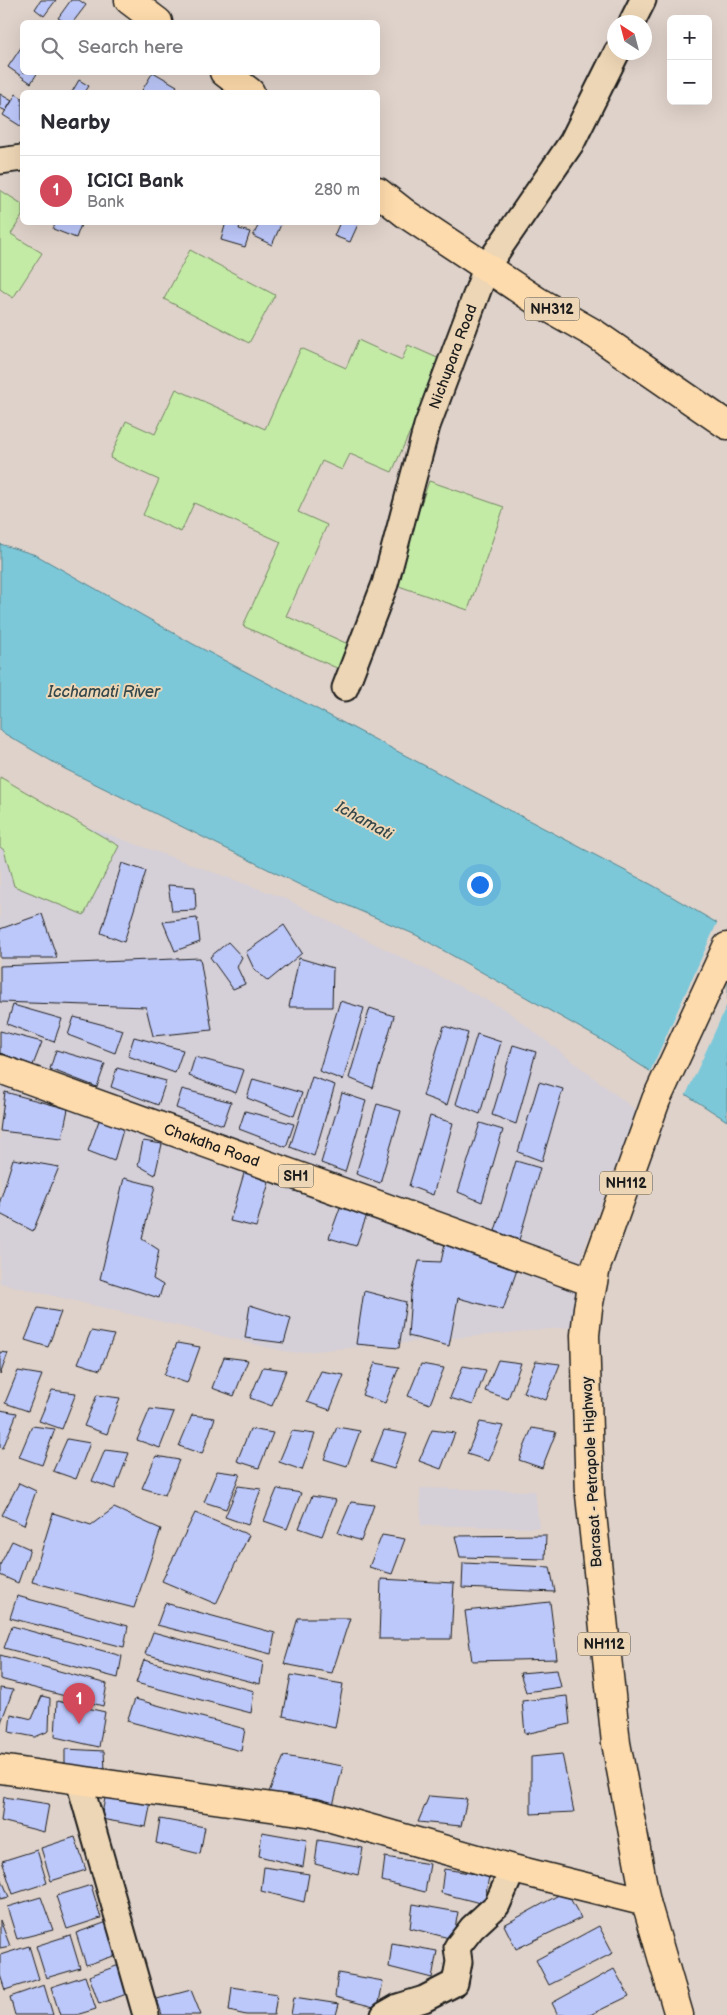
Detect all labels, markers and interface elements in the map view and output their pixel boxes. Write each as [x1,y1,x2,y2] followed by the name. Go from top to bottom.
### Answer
[607,15,652,60] north arrow
[667,15,712,105] map controls
[667,15,712,60] button: +
[20,20,380,75] search box
[38,34,66,62] icon: search
[78,36,183,59] text: Search here
[667,60,712,105] button: −
[40,110,110,135] text: Nearby
[87,170,183,193] text: ICICI Bank
[53,181,59,200] text: 1
[314,181,360,200] text: 280 m
[87,193,124,212] text: Bank
[524,298,580,320] road number: NH312
[425,302,481,412] street label: Nichupara Road
[47,683,161,702] water label: Icchamati River
[331,797,397,845] water label: Ichamati
[467,872,493,898] your location
[161,1119,262,1171] street label: Chakdha Road
[278,1164,314,1188] road number: SH1
[600,1172,652,1194] road number: NH112
[577,1376,606,1568] street label: Barasat - Petrapole Highway
[578,1632,630,1656] road number: NH112
[63,1683,95,1724] pin: 1

